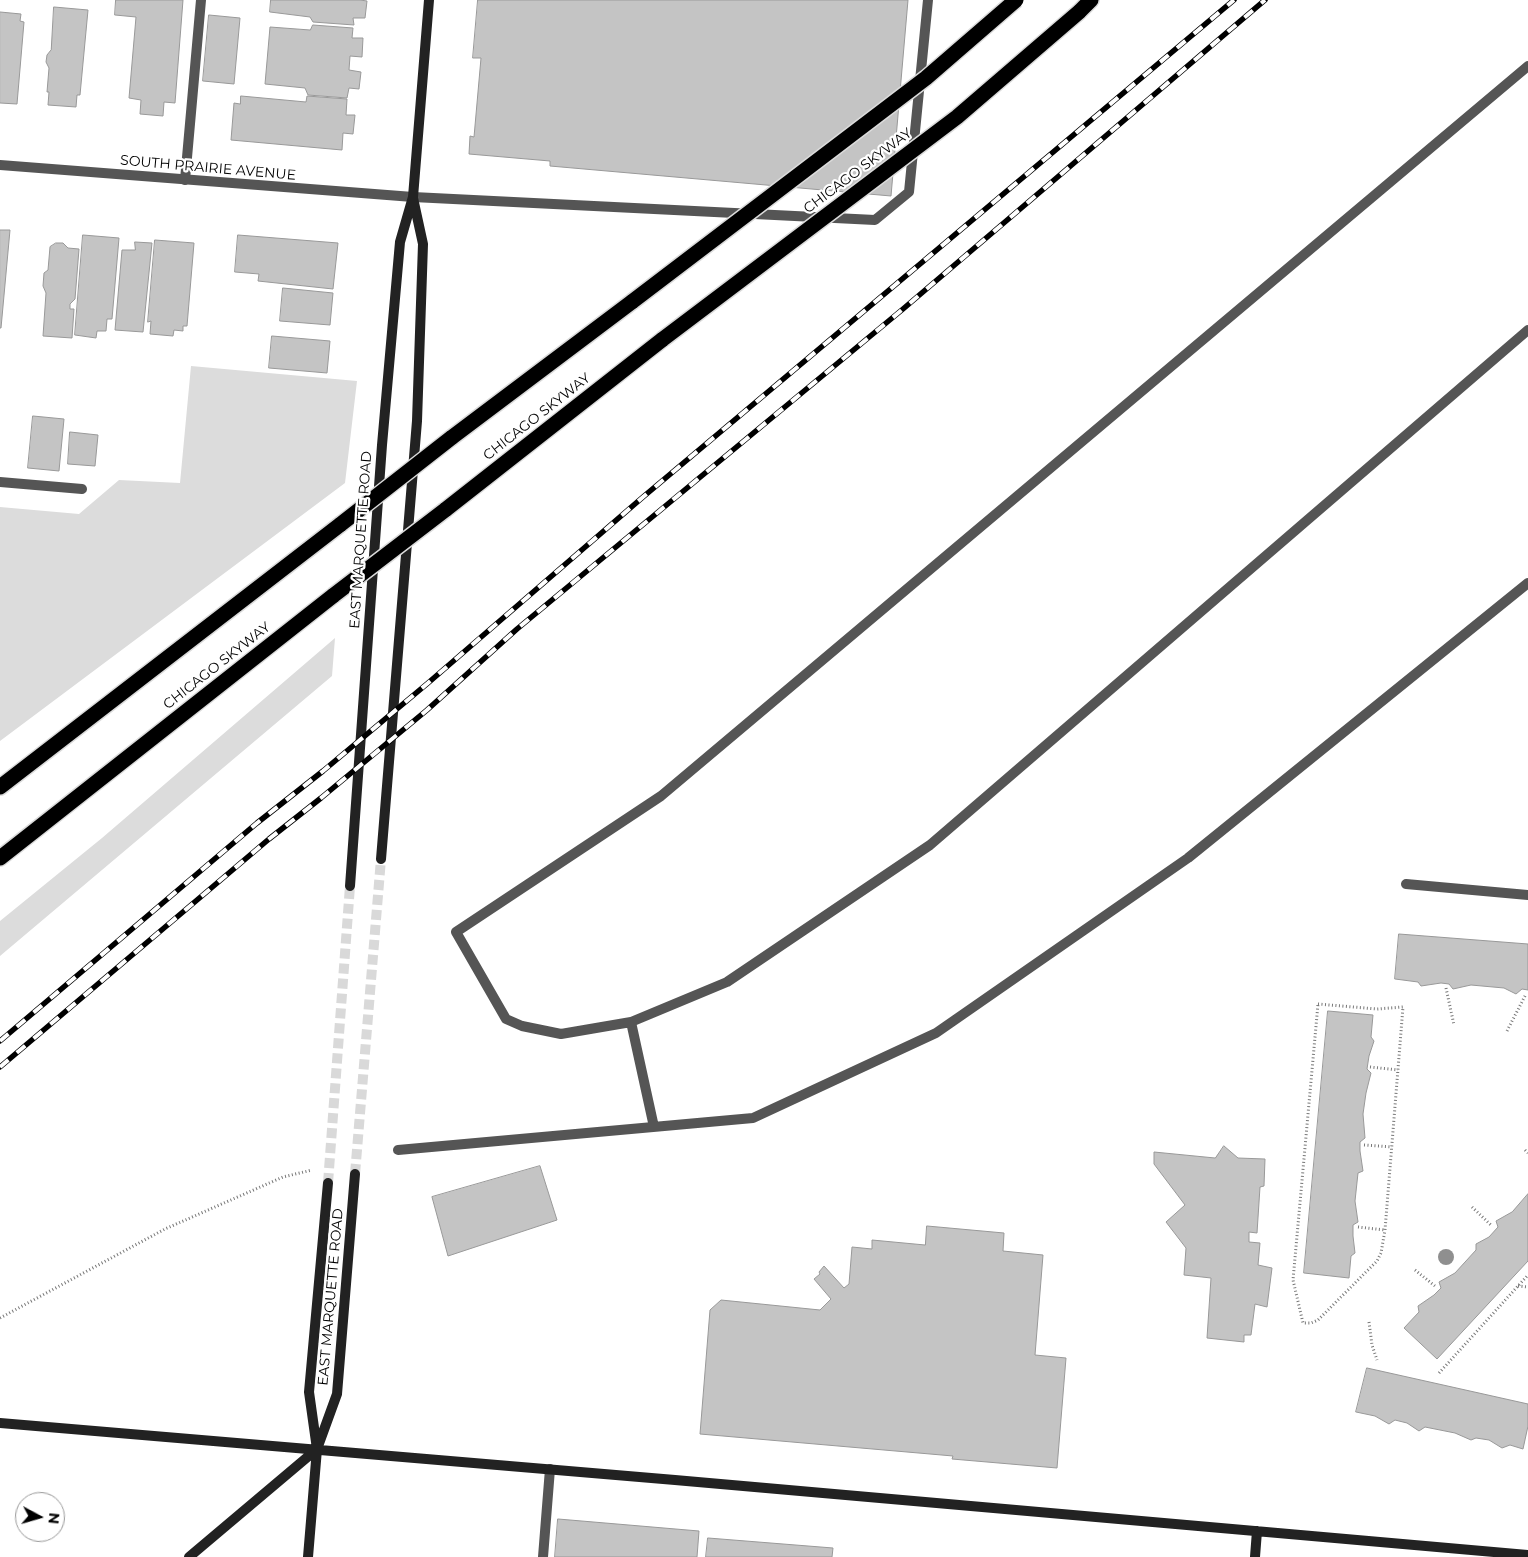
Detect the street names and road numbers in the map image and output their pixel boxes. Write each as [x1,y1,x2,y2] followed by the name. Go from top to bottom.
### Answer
[801,125,915,217] street label: CHICAGO SKYWAY
[119,152,297,184] street label: SOUTH PRAIRIE AVENUE
[480,370,594,464] street label: CHICAGO SKYWAY
[346,451,376,629] street label: EAST MARQUETTE ROAD
[160,619,274,713] street label: CHICAGO SKYWAY
[315,1208,347,1386] street label: EAST MARQUETTE ROAD

